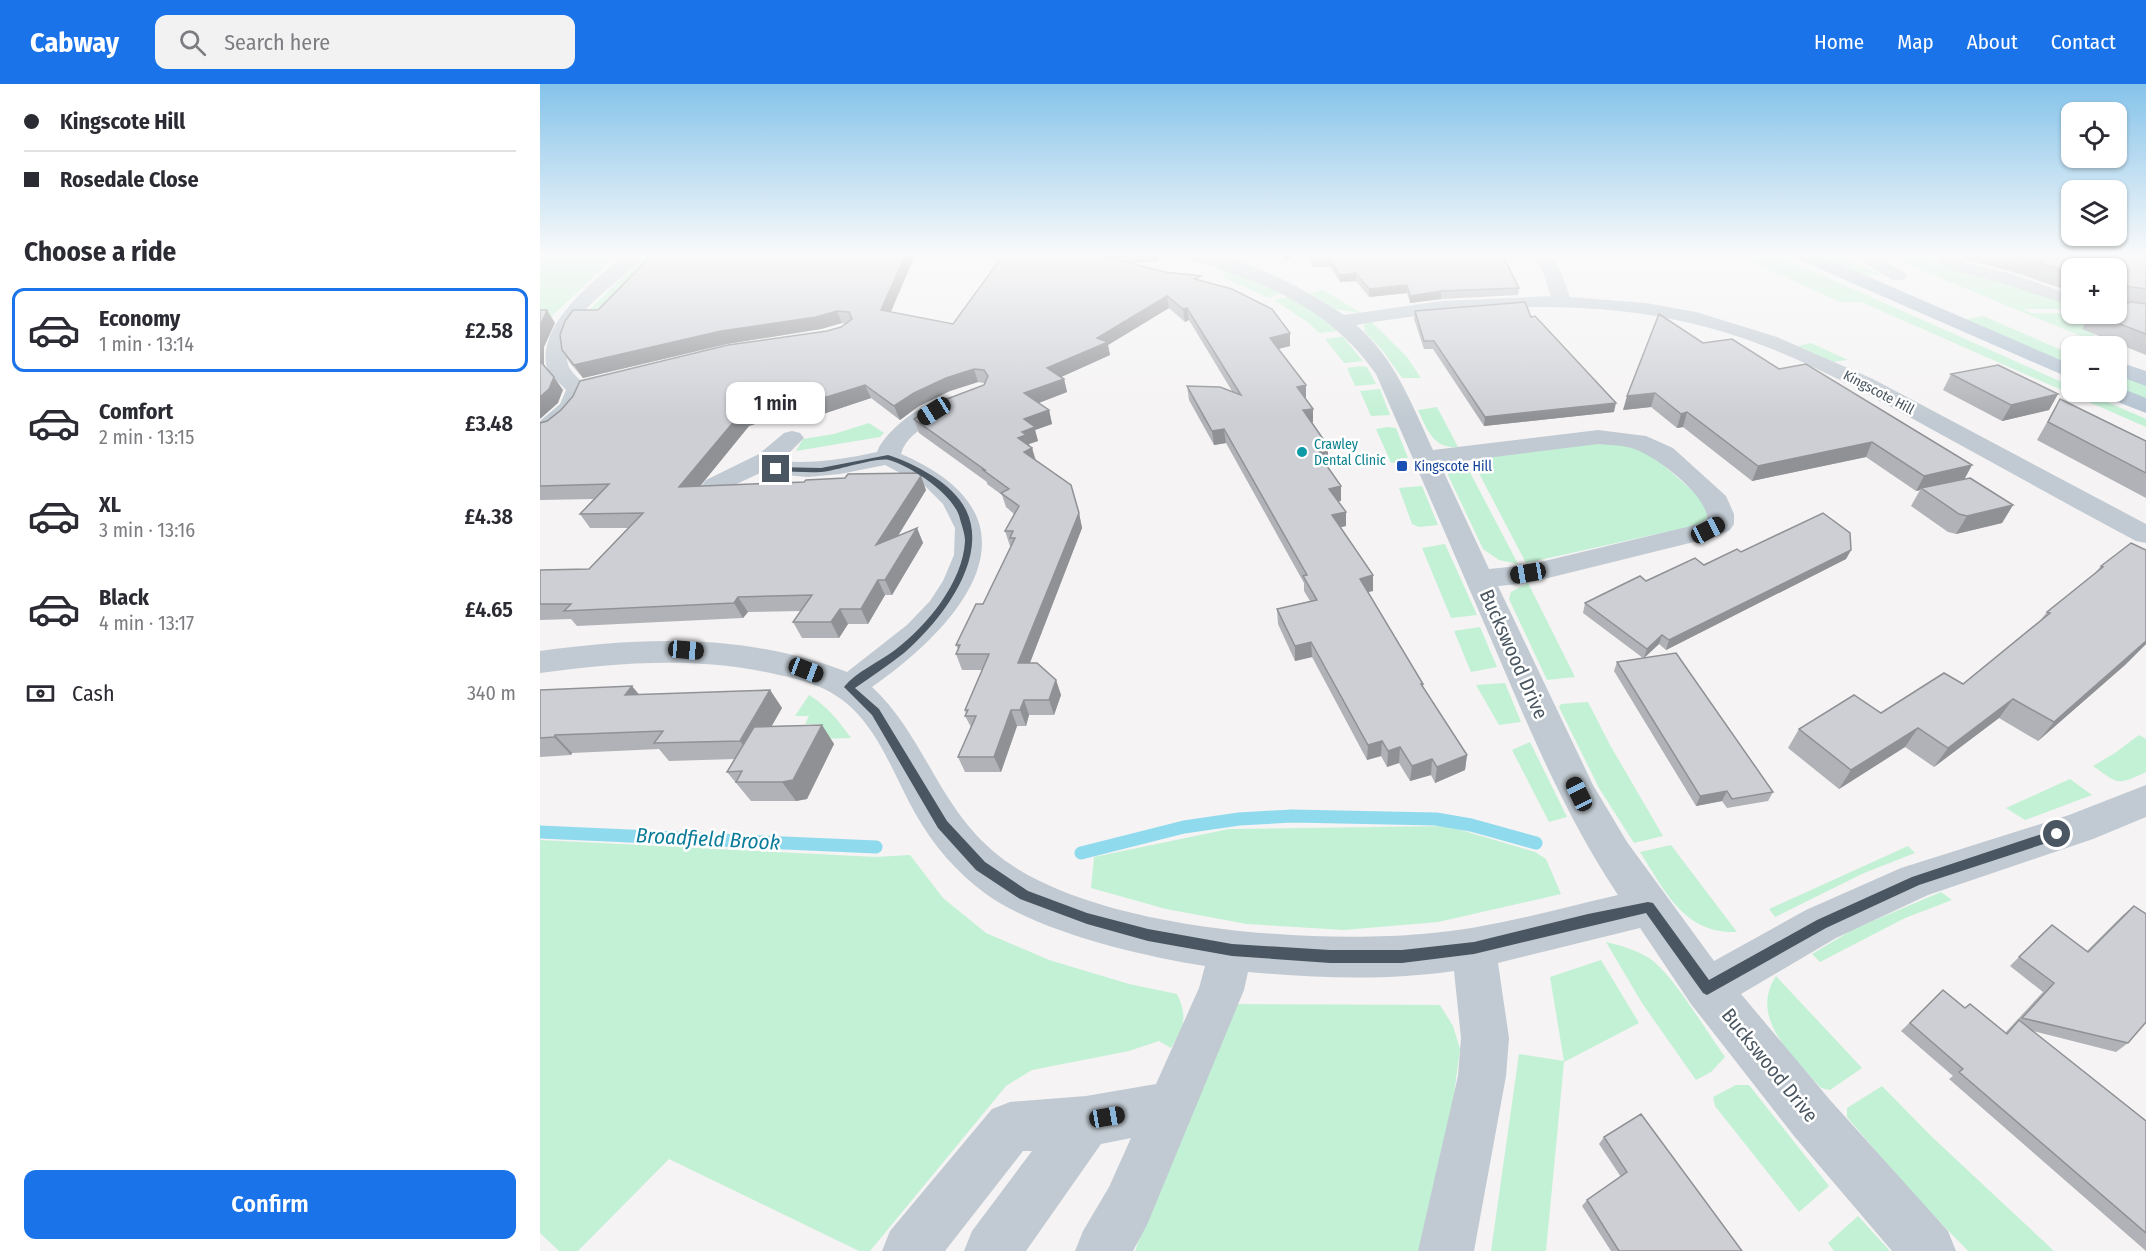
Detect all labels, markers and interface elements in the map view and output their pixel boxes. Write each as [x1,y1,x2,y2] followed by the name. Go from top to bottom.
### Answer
[155,15,575,69] search box
[30,26,119,59] text: Cabway
[176,26,209,59] icon: search
[224,29,330,56] text: Search here
[1814,29,1864,55] text: Home
[1897,29,1934,55] text: Map
[1967,29,2018,55] text: About
[2051,29,2116,55] text: Contact
[2061,102,2127,402] map controls
[2061,102,2127,168] button: locate
[60,108,185,135] text: Kingscote Hill
[60,166,199,193] text: Rosedale Close
[2061,180,2127,246] button: layers
[24,236,176,268] text: Choose a ride
[2061,258,2127,324] button: +
[27,303,81,357] icon: car
[99,305,180,332] text: Economy
[465,317,513,344] text: £2.58
[99,332,194,356] text: 1 min · 13:14
[2061,336,2127,402] button: −
[1840,367,1917,418] street label: Kingscote Hill
[726,382,826,424] callout: 1 min
[754,391,797,415] text: 1 min
[914,394,954,428] car
[27,396,81,450] icon: car
[99,398,173,425] text: Comfort
[465,410,513,437] text: £3.48
[99,425,194,449] text: 2 min · 13:15
[1314,436,1386,469] place label: Crawley Dental Clinic
[1295,445,1309,459] marker: Crawley Dental Clinic
[762,455,789,482] route end
[1414,458,1492,475] place label: Kingscote Hill
[1395,459,1409,473] marker: Kingscote Hill
[27,489,81,543] icon: car
[99,491,121,518] text: XL
[465,503,513,530] text: £4.38
[1688,514,1728,546] car
[99,518,195,542] text: 3 min · 13:16
[1509,561,1547,585] car
[27,582,81,636] icon: car
[99,584,149,611] text: Black
[1475,585,1553,723] street label: Buckswood Drive
[465,596,513,623] text: £4.65
[99,611,194,635] text: 4 min · 13:17
[667,639,705,661] car
[786,655,826,685] car
[24,677,57,710] icon: cash
[72,680,115,707] text: Cash
[467,681,516,705] text: 340 m
[1563,774,1595,814] car
[2043,820,2070,847] route start
[635,822,781,856] water label: Broadfield Brook
[1717,1003,1823,1127] street label: Buckswood Drive
[1088,1105,1126,1129] car
[24,1170,516,1239] button: Confirm

